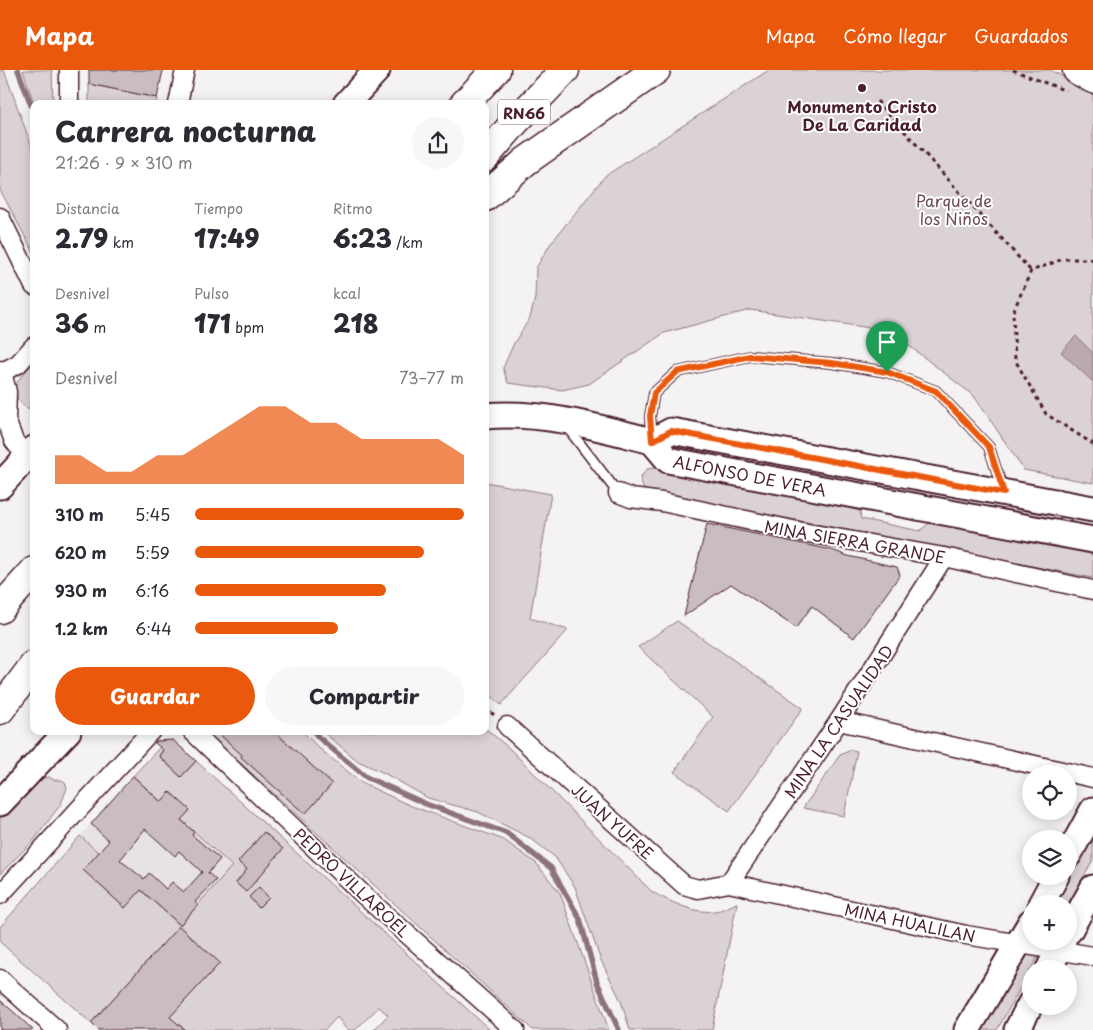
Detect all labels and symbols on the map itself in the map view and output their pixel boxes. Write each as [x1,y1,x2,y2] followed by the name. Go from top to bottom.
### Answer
[856,82,868,94] marker: Monumento Cristo De La Caridad
[787,94,937,136] place label: Monumento Cristo De La Caridad
[498,100,550,124] road number: RN66
[916,188,992,230] park label: Parque de los Niños
[866,321,908,372] pin
[671,448,829,502] street label: ALFONSO DE VERA
[763,513,947,569] street label: MINA SIERRA GRANDE
[778,640,898,802] street label: MINA LA CASUALIDAD
[567,777,659,865] street label: JUAN YUFRE
[289,822,415,942] street label: PEDRO VILLAROEL
[842,896,978,948] street label: MINA HUALILAN

